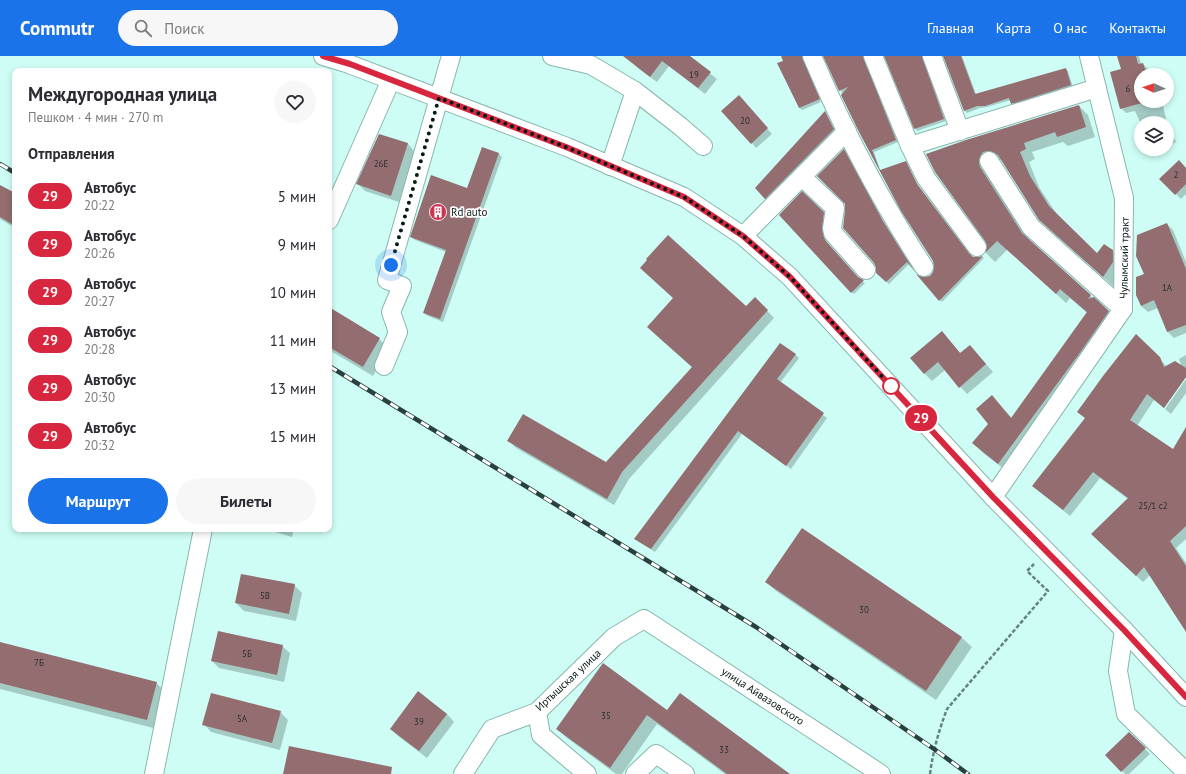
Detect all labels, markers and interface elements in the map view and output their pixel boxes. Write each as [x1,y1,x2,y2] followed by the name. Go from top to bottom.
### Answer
[118,10,398,46] search box
[20,16,94,40] text: Commutr
[132,17,154,39] icon: search
[164,19,204,38] text: Поиск
[927,19,974,37] text: Главная
[996,19,1031,37] text: Карта
[1053,19,1087,37] text: О нас
[1109,19,1166,37] text: Контакты
[1134,68,1174,108] north arrow
[1134,68,1174,156] map controls
[689,69,699,80] house number: 19
[274,81,316,123] button: heart
[28,82,217,106] text: Междугородная улица
[1126,83,1131,94] house number: 6
[28,109,163,126] text: Пешком · 4 мин · 270 m
[740,115,750,126] house number: 20
[1134,116,1174,156] button: layers
[28,144,115,163] text: Отправления
[374,158,388,169] house number: 26Е
[1174,169,1179,180] house number: 2
[84,178,136,197] text: Автобус
[42,187,58,205] text: 29
[278,187,316,206] text: 5 мин
[84,197,115,214] text: 20:22
[428,202,448,222] building icon: Rd auto
[451,205,487,219] place label: Rd auto
[1116,216,1132,299] street label: Чулымский тракт
[84,226,136,245] text: Автобус
[42,235,58,253] text: 29
[278,235,316,254] text: 9 мин
[84,245,115,262] text: 20:26
[381,255,401,275] your location
[84,274,136,293] text: Автобус
[1162,282,1173,293] house number: 1А
[42,283,58,301] text: 29
[270,283,316,302] text: 10 мин
[84,293,115,310] text: 20:27
[84,322,136,341] text: Автобус
[42,331,58,349] text: 29
[270,331,316,350] text: 11 мин
[84,341,115,358] text: 20:28
[84,370,136,389] text: Автобус
[882,377,900,395] unlabelled marker
[42,379,58,397] text: 29
[270,379,316,398] text: 13 мин
[84,389,115,406] text: 20:30
[903,405,939,431] line badge: 29
[913,409,929,427] text: 29
[84,418,136,437] text: Автобус
[42,427,58,445] text: 29
[270,427,316,446] text: 15 мин
[84,437,115,454] text: 20:32
[28,478,168,524] button: Маршрут
[176,478,316,524] button: Билеты
[1138,500,1168,511] house number: 25/1 с2
[260,590,270,601] house number: 5В
[859,604,869,615] house number: 30
[532,646,604,714] street label: Иртышская улица
[242,648,252,659] house number: 5Б
[34,657,44,668] house number: 7Б
[719,664,807,728] street label: улица Айвазовского
[601,710,611,721] house number: 35
[237,713,248,724] house number: 5А
[414,716,424,727] house number: 39
[719,744,729,755] house number: 33

